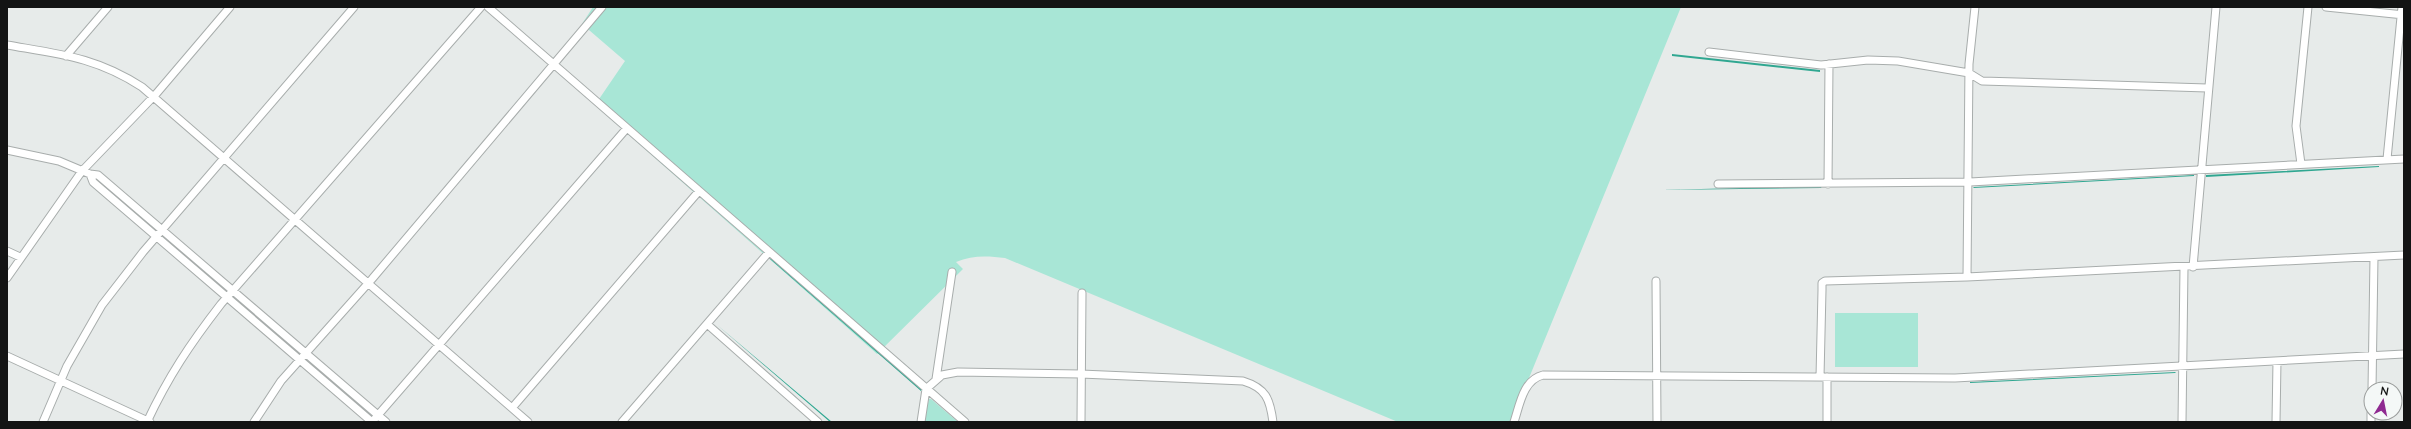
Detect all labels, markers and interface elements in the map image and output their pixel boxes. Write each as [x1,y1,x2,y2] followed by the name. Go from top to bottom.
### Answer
[2363,381,2403,421] north arrow
[2380,384,2390,398] text: N

